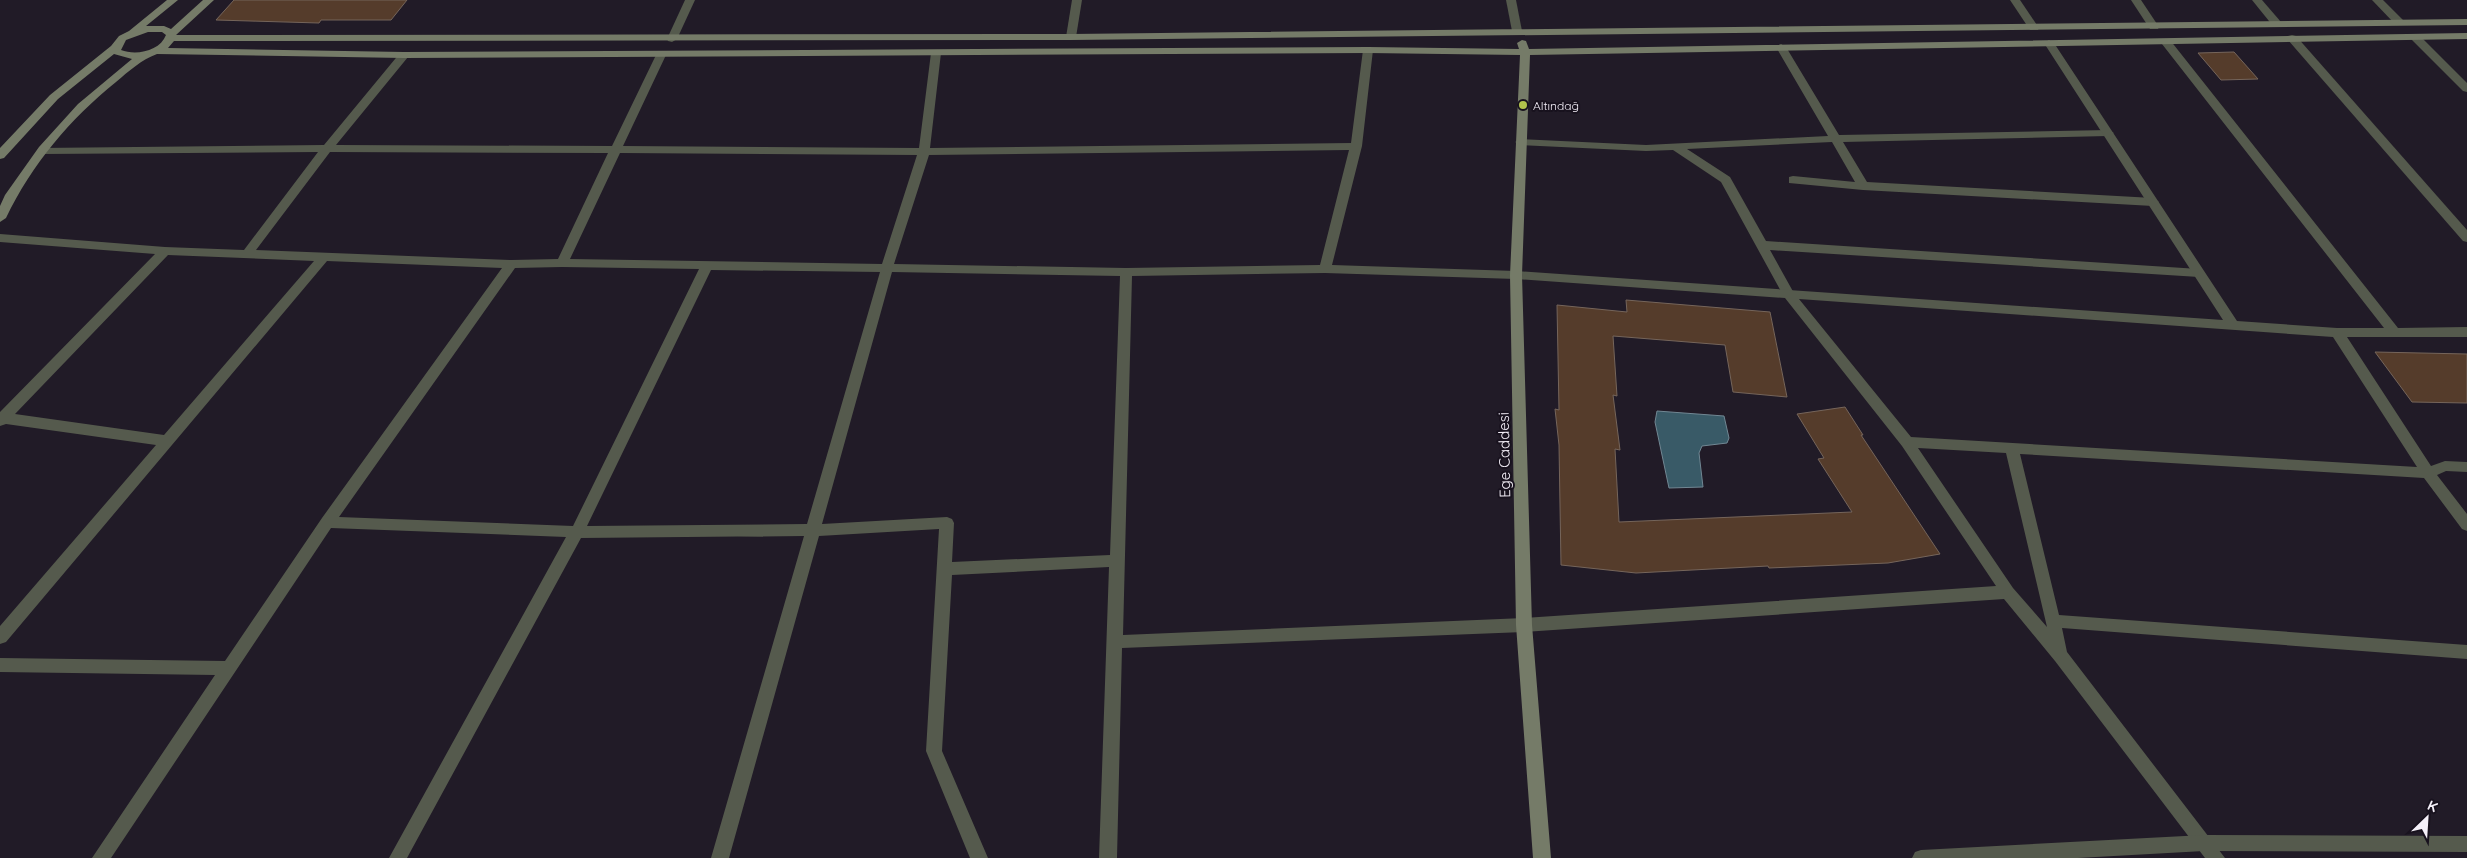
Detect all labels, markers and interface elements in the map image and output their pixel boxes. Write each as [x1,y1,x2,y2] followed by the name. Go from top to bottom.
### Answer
[1533,98,1579,113] place label: Altındağ
[1517,99,1529,111] marker: Altındağ
[1494,412,1514,498] street label: Ege Caddesi
[2402,793,2452,843] north arrow
[2425,796,2440,816] text: K

